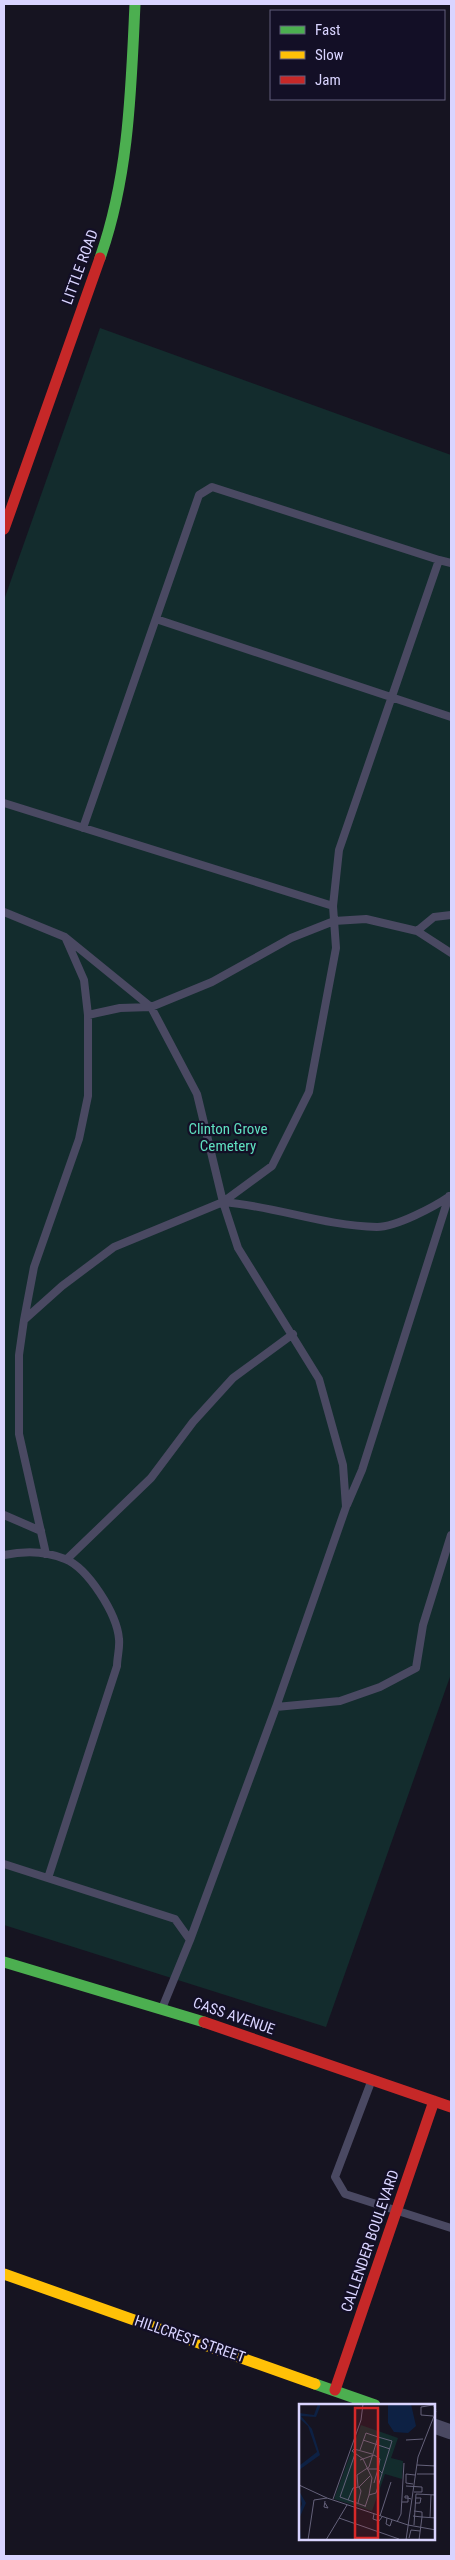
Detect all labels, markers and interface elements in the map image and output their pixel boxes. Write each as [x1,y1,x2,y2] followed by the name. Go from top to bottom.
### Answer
[270,10,445,100] legend
[315,21,340,39] text: Fast
[315,46,344,64] text: Slow
[315,71,341,89] text: Jam
[58,227,102,307] street label: LITTLE ROAD
[188,1120,268,1155] park label: Clinton Grove Cemetery
[191,1994,277,2038] street label: CASS AVENUE
[337,2168,403,2314] street label: CALLENDER BOULEVARD
[132,2312,248,2366] street label: HILLCREST STREET
[299,2404,435,2540] inset map

